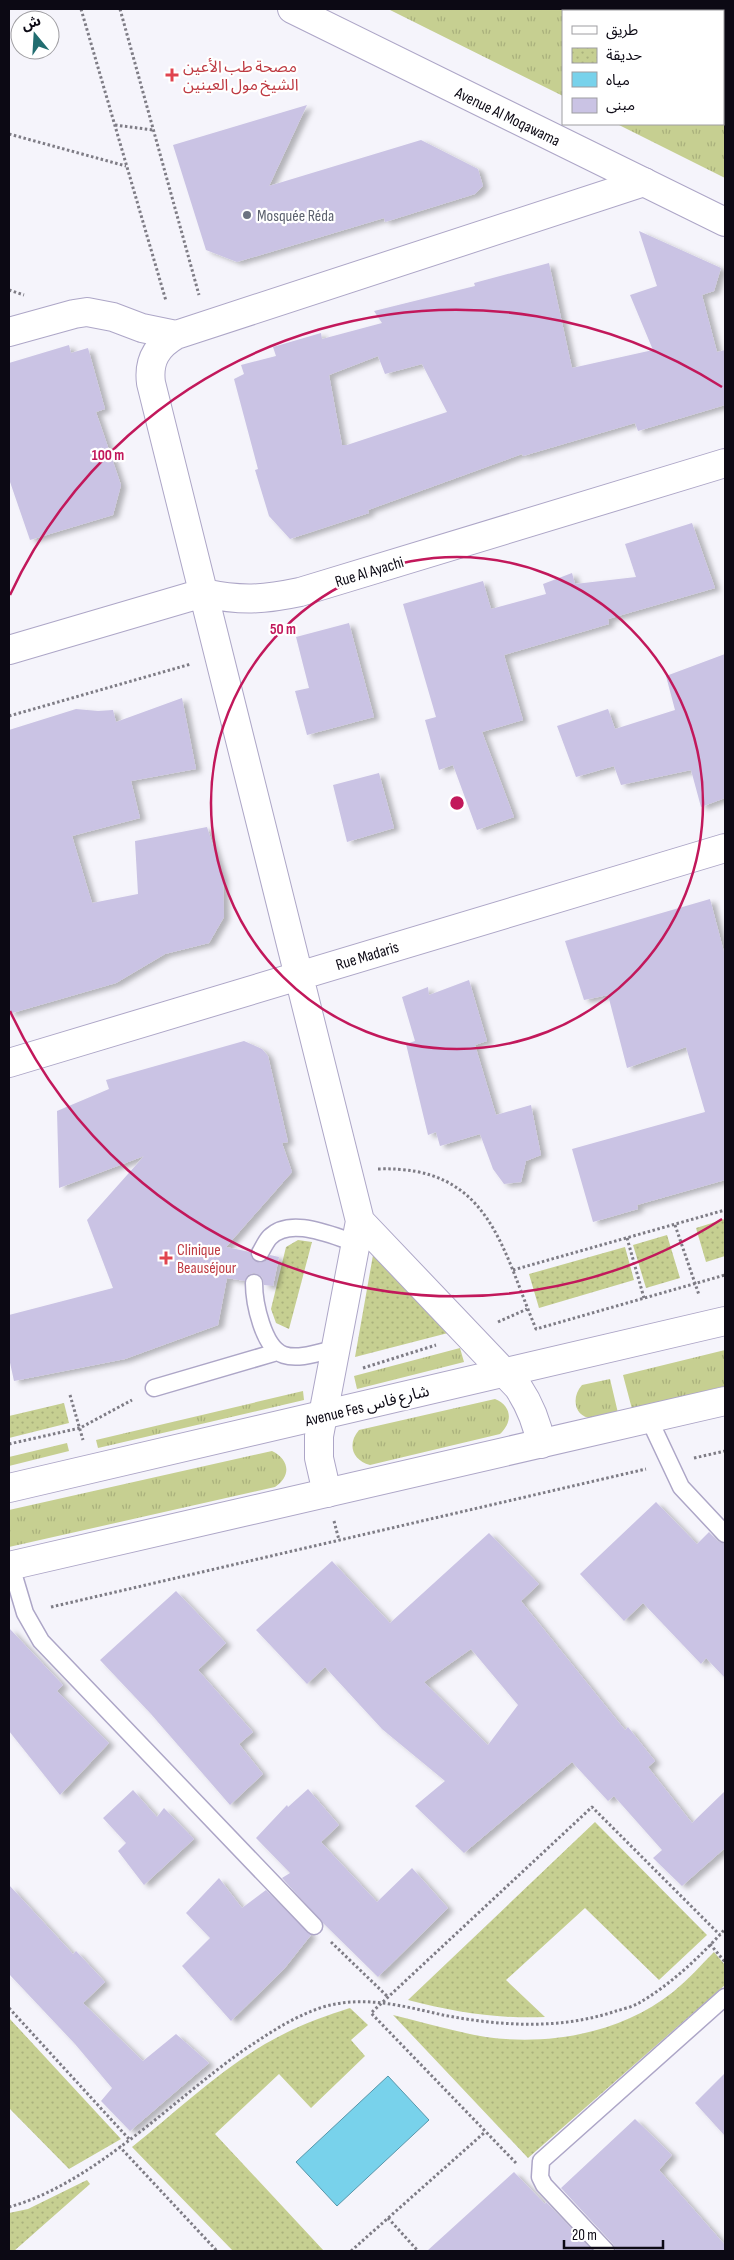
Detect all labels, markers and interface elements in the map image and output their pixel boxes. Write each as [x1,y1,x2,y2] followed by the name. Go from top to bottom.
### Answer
[10,10,60,60] north arrow
[562,10,724,125] legend
[19,12,43,34] text: ش
[606,21,638,40] text: طريق
[606,46,642,65] text: حديقة
[183,58,299,97] place label: مصحة طب الأعين الشيخ مول العينين
[165,68,179,82] marker: مصحة طب الأعين الشيخ مول العينين
[606,71,630,90] text: مياه
[451,83,563,151] street label: Avenue Al Moqawama
[606,96,635,115] text: مبنى
[257,207,334,226] place label: Mosquée Réda
[241,209,253,221] marker: Mosquée Réda
[92,446,124,465] text: 100 m
[333,553,406,592] street label: Rue Al Ayachi
[270,620,296,639] text: 50 m
[448,794,466,812] centre of rings
[334,938,401,975] street label: Rue Madaris
[177,1241,237,1278] place label: Clinique Beauséjour
[159,1251,173,1265] marker: Clinique Beauséjour
[302,1382,432,1433] street label: Avenue Fes شارع فاس
[564,2218,663,2250] scale bar
[572,2226,597,2245] text: 20 m

